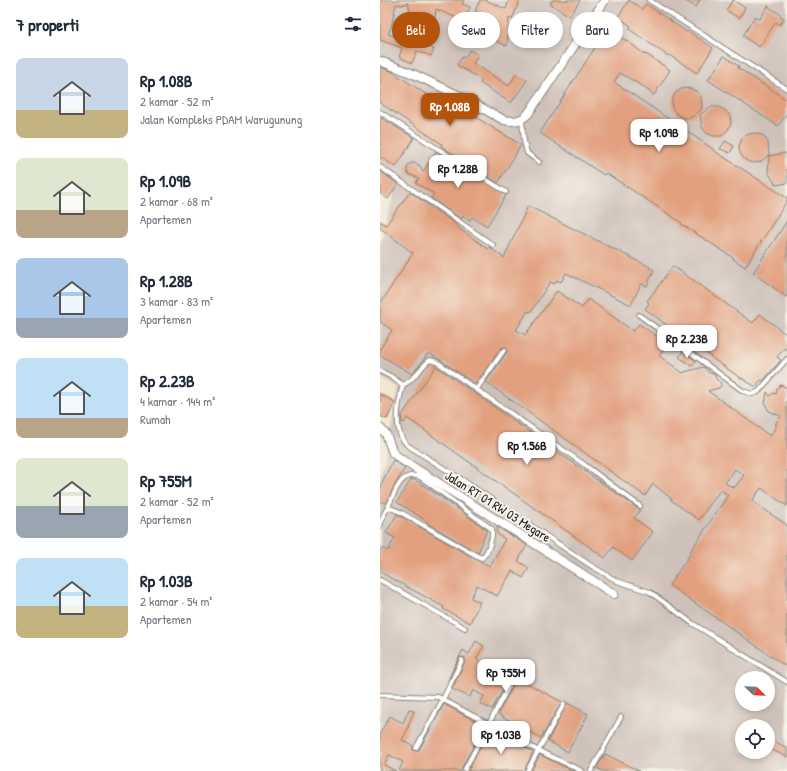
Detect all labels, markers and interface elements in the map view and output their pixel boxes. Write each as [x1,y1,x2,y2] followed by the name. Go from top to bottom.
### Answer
[392,12,440,48] chip: Beli
[448,12,500,48] chip: Sewa
[508,12,563,48] chip: Filter
[571,12,623,48] chip: Baru
[16,13,79,36] text: 7 properti
[342,13,364,35] icon: filters
[140,69,192,92] text: Rp 1.08B
[48,74,96,122] icon: home
[140,92,214,110] text: 2 kamar · 52 m²
[409,93,491,127] pin: Rp 1.08B
[430,97,470,115] text: Rp 1.08B
[140,110,302,128] text: Jalan Kompleks PDAM Warugunung
[618,119,700,153] pin: Rp 1.09B
[639,123,679,141] text: Rp 1.09B
[417,155,499,189] pin: Rp 1.28B
[438,159,478,177] text: Rp 1.28B
[140,169,191,192] text: Rp 1.09B
[48,174,96,222] icon: home
[140,192,213,210] text: 2 kamar · 68 m²
[140,210,192,228] text: Apartemen
[140,269,193,292] text: Rp 1.28B
[48,274,96,322] icon: home
[140,292,213,310] text: 3 kamar · 83 m²
[140,310,192,328] text: Apartemen
[646,325,728,359] pin: Rp 2.23B
[666,329,708,347] text: Rp 2.23B
[140,369,195,392] text: Rp 2.23B
[48,374,96,422] icon: home
[140,392,215,410] text: 4 kamar · 144 m²
[140,410,171,428] text: Rumah
[486,432,568,466] pin: Rp 1.56B
[507,436,547,454] text: Rp 1.56B
[442,466,554,546] street label: Jalan RT 01 RW 03 Megare
[140,469,192,492] text: Rp 755M
[48,474,96,522] icon: home
[140,492,214,510] text: 2 kamar · 52 m²
[140,510,192,528] text: Apartemen
[140,569,193,592] text: Rp 1.03B
[48,574,96,622] icon: home
[140,592,212,610] text: 2 kamar · 54 m²
[140,610,192,628] text: Apartemen
[469,659,543,693] pin: Rp 755M
[486,663,526,681] text: Rp 755M
[735,671,775,711] north arrow
[735,671,775,759] map controls
[735,719,775,759] button: locate
[460,721,542,755] pin: Rp 1.03B
[481,725,521,743] text: Rp 1.03B

